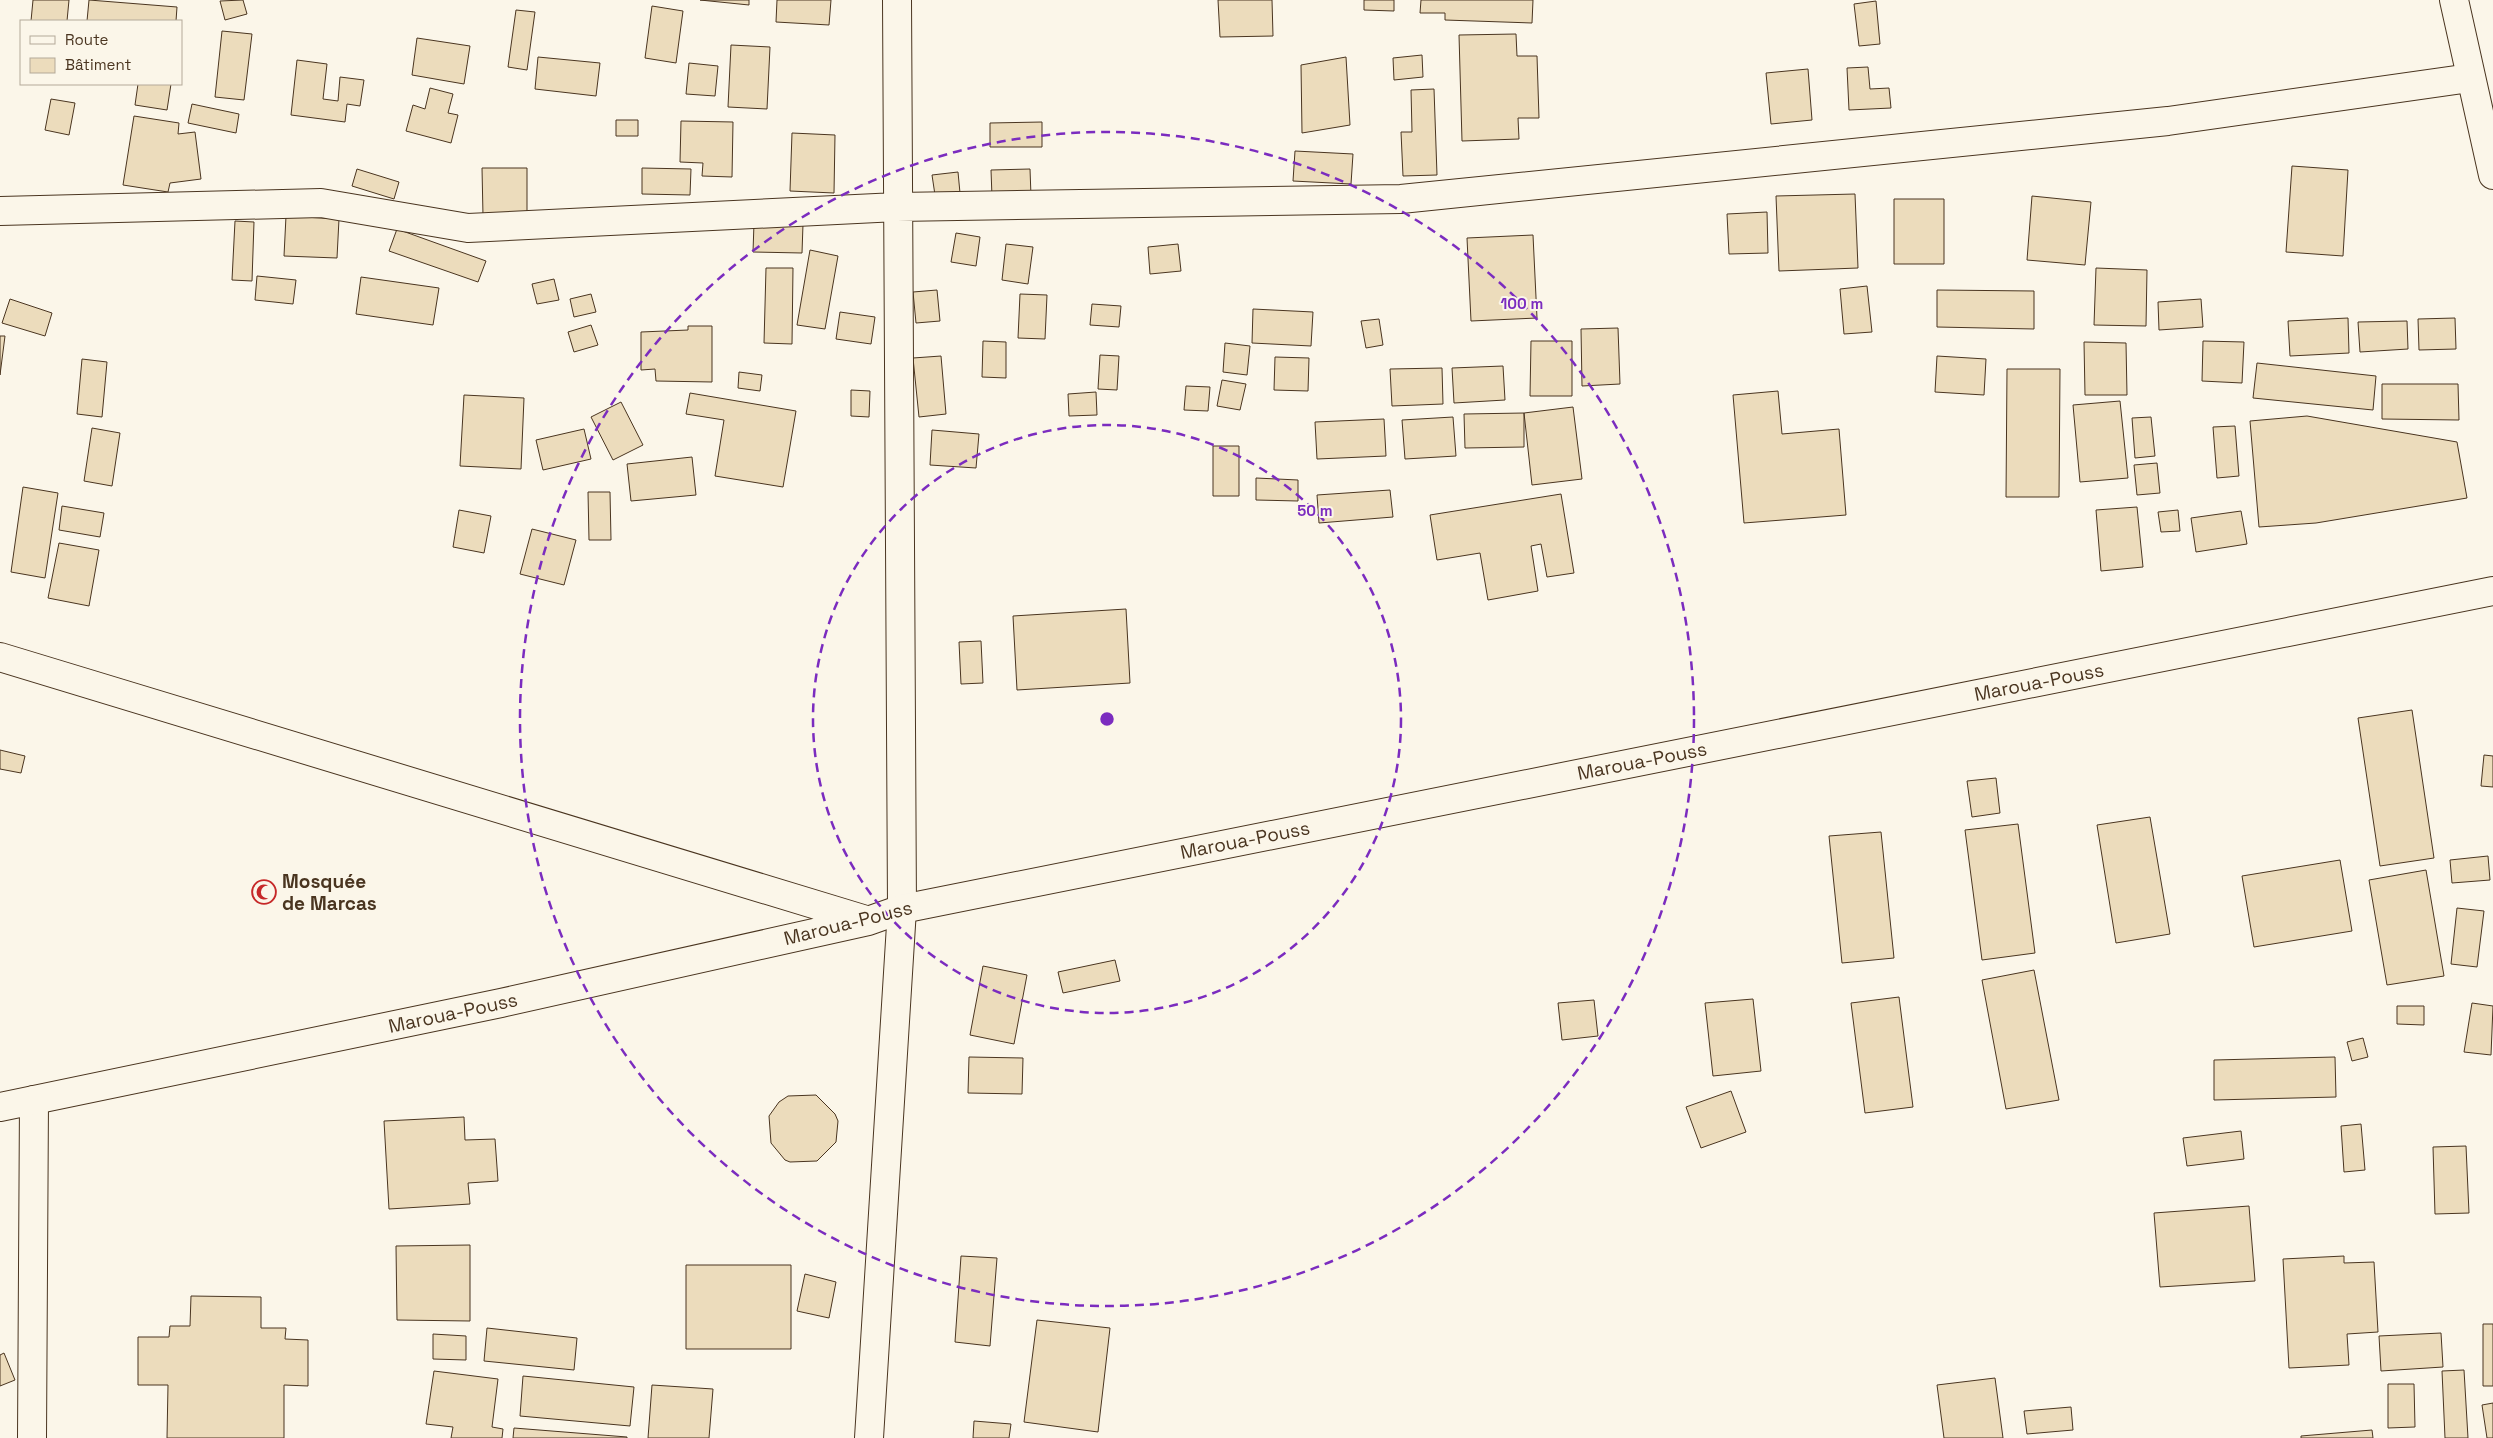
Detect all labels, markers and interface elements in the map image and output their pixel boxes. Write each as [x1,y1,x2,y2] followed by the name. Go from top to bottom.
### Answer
[20,20,182,85] legend
[65,30,109,49] text: Route
[65,55,131,74] text: Bâtiment
[1501,294,1543,313] text: 100 m
[1297,501,1333,520] text: 50 m
[1972,657,2106,707] street label: Maroua-Pouss
[1098,710,1116,728] centre of rings
[1575,736,1709,786] street label: Maroua-Pouss
[1178,815,1312,865] street label: Maroua-Pouss
[282,869,377,916] place label: Mosquée de Marcas
[251,879,277,905] mosque icon: Mosquée de Marcas
[781,895,915,951] street label: Maroua-Pouss
[386,987,520,1039] street label: Maroua-Pouss

